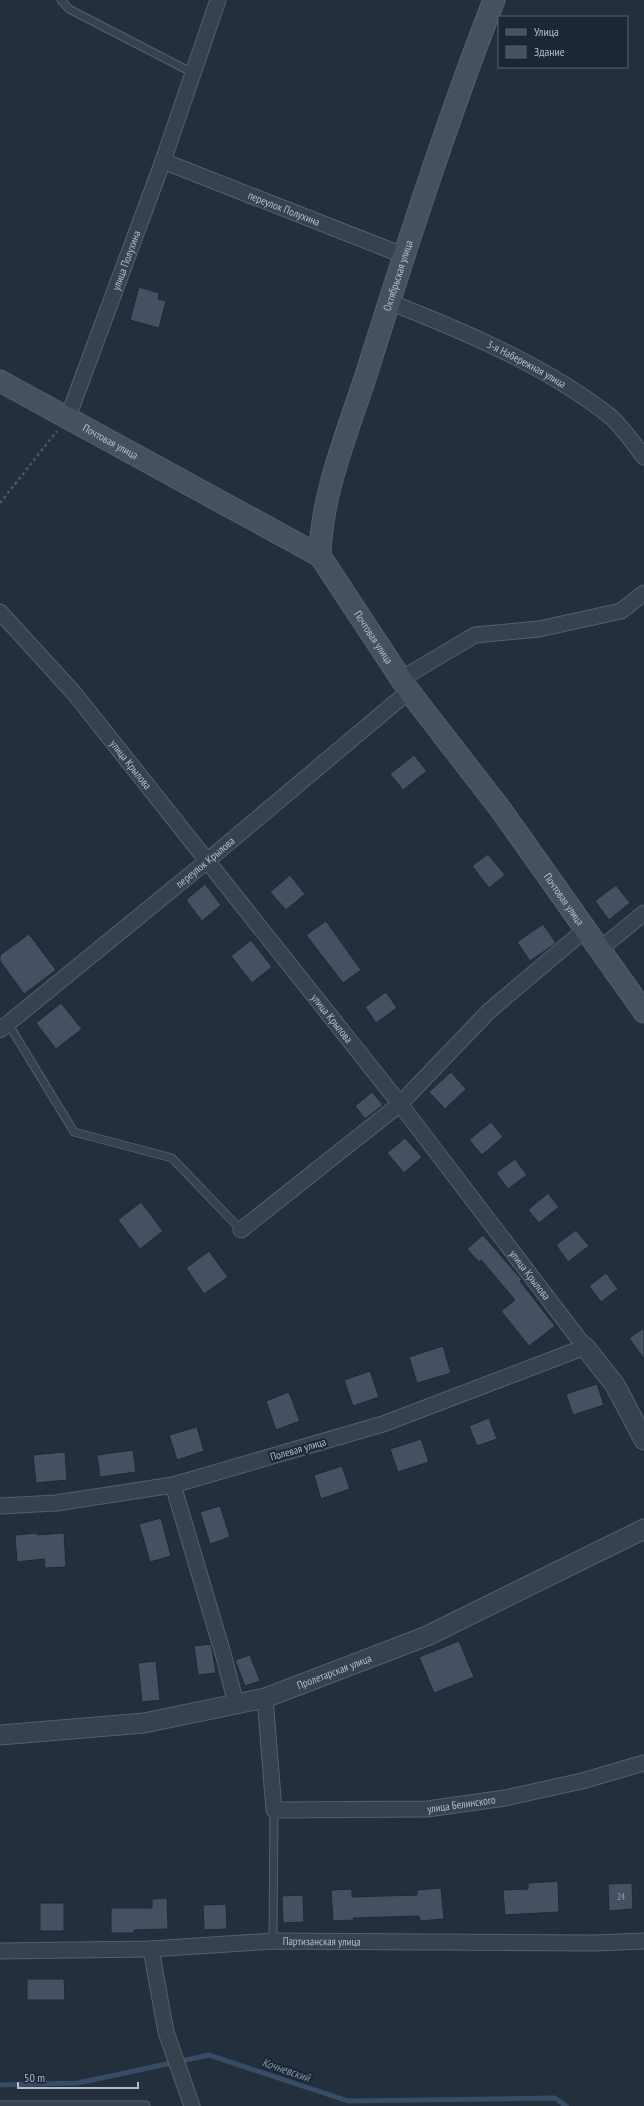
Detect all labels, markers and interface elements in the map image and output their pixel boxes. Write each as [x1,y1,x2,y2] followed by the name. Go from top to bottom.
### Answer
[498,16,628,68] legend
[534,24,559,39] text: Улица
[534,44,565,59] text: Здание
[246,188,322,229] street label: переулок Полухина
[109,229,144,292] street label: улица Полухина
[380,238,416,313] street label: Октябрьская улица
[485,337,569,391] street label: 3-я Набережная улица
[80,421,141,462] street label: Почтовая улица
[351,608,396,667] street label: Почтовая улица
[107,737,155,792] street label: улица Крылова
[173,834,238,891] street label: переулок Крылова
[541,870,587,928] street label: Почтовая улица
[308,991,356,1046] street label: улица Крылова
[507,1247,554,1303] street label: улица Крылова
[268,1434,328,1464] street label: Полевая улица
[295,1651,373,1692] street label: Пролетарская улица
[426,1792,497,1816] street label: улица Белинского
[617,1891,625,1902] house number: 24
[283,1934,361,1949] street label: Партизанская улица
[260,2054,314,2085] water label: Кочневский
[18,2064,138,2090] scale bar
[24,2070,45,2085] text: 50 m

